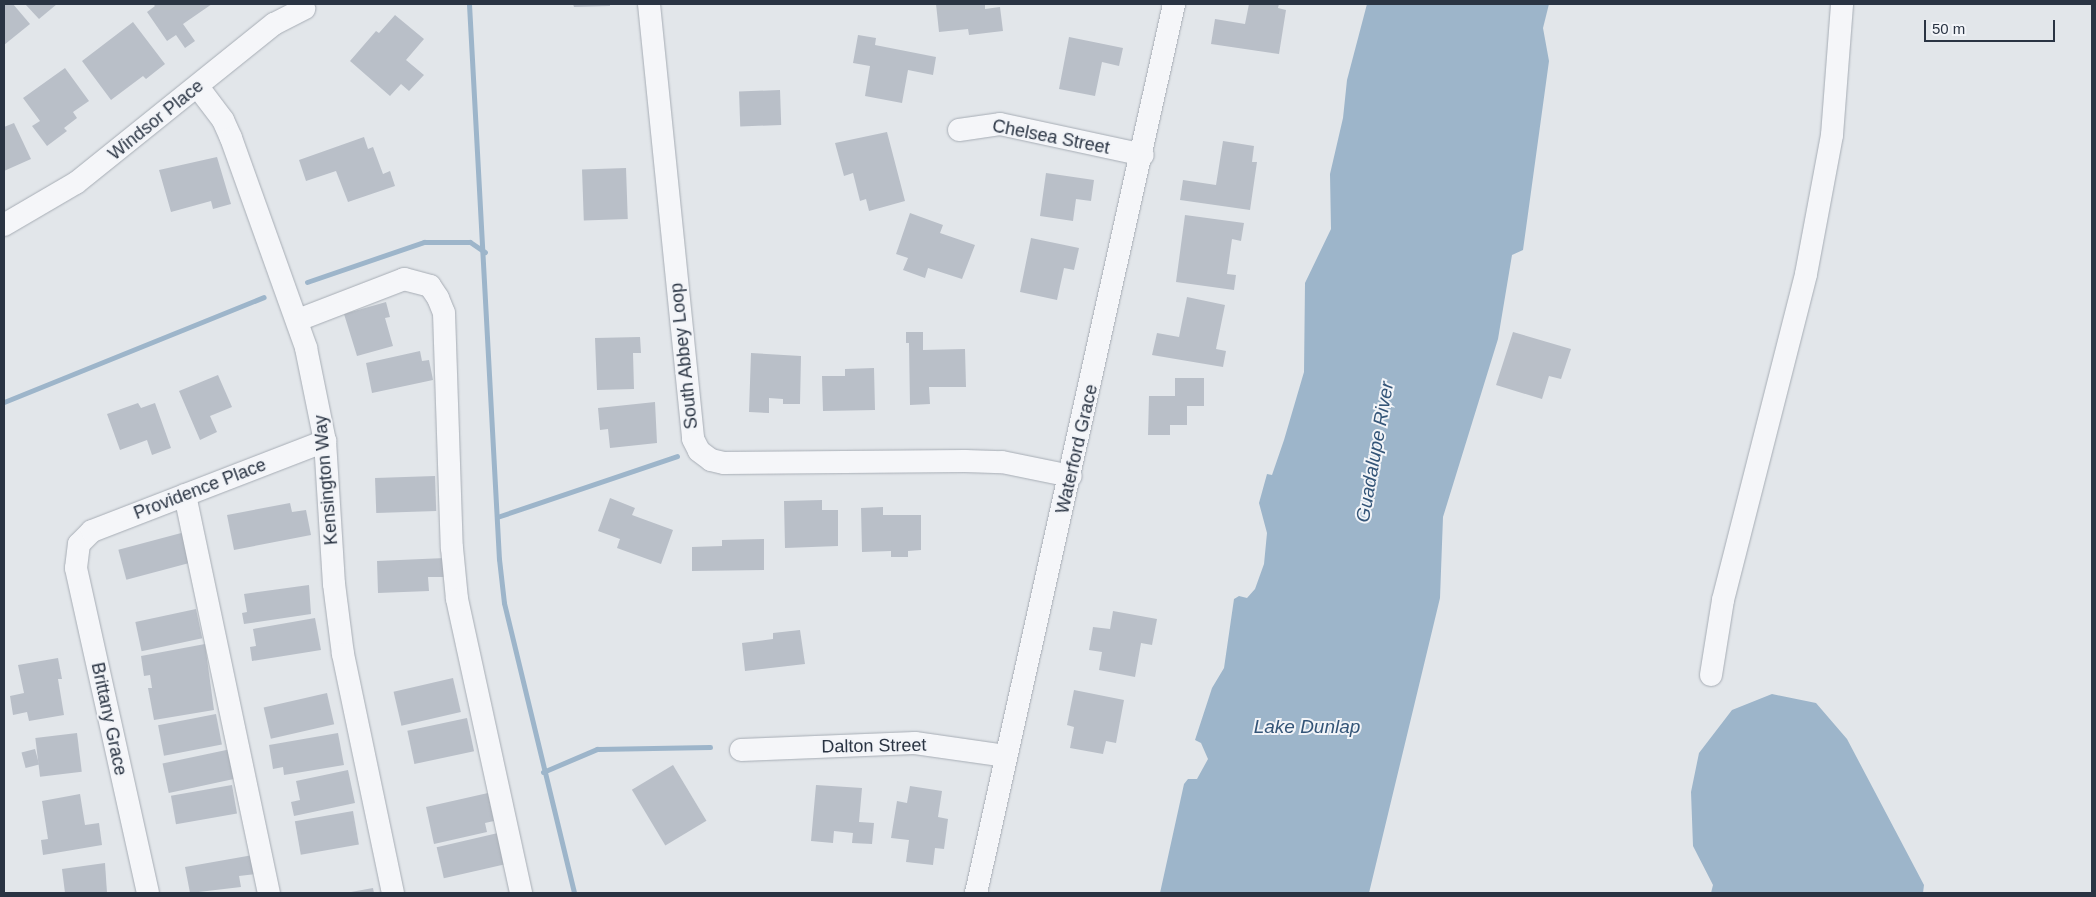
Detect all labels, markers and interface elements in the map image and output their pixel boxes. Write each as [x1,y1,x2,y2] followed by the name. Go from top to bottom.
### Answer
[1926,10,2057,42] scale bar
[1932,20,1965,37] text: 50 m
[104,75,208,165] street label: Windsor Place
[991,115,1111,159] street label: Chelsea Street
[666,281,702,431] street label: South Abbey Loop
[1351,380,1399,524] water label: Guadalupe River
[1052,382,1102,516] street label: Waterford Grace
[310,414,342,546] street label: Kensington Way
[131,454,269,524] street label: Providence Place
[86,660,132,778] street label: Brittany Grace
[1254,716,1360,738] water label: Lake Dunlap
[821,734,927,758] street label: Dalton Street

